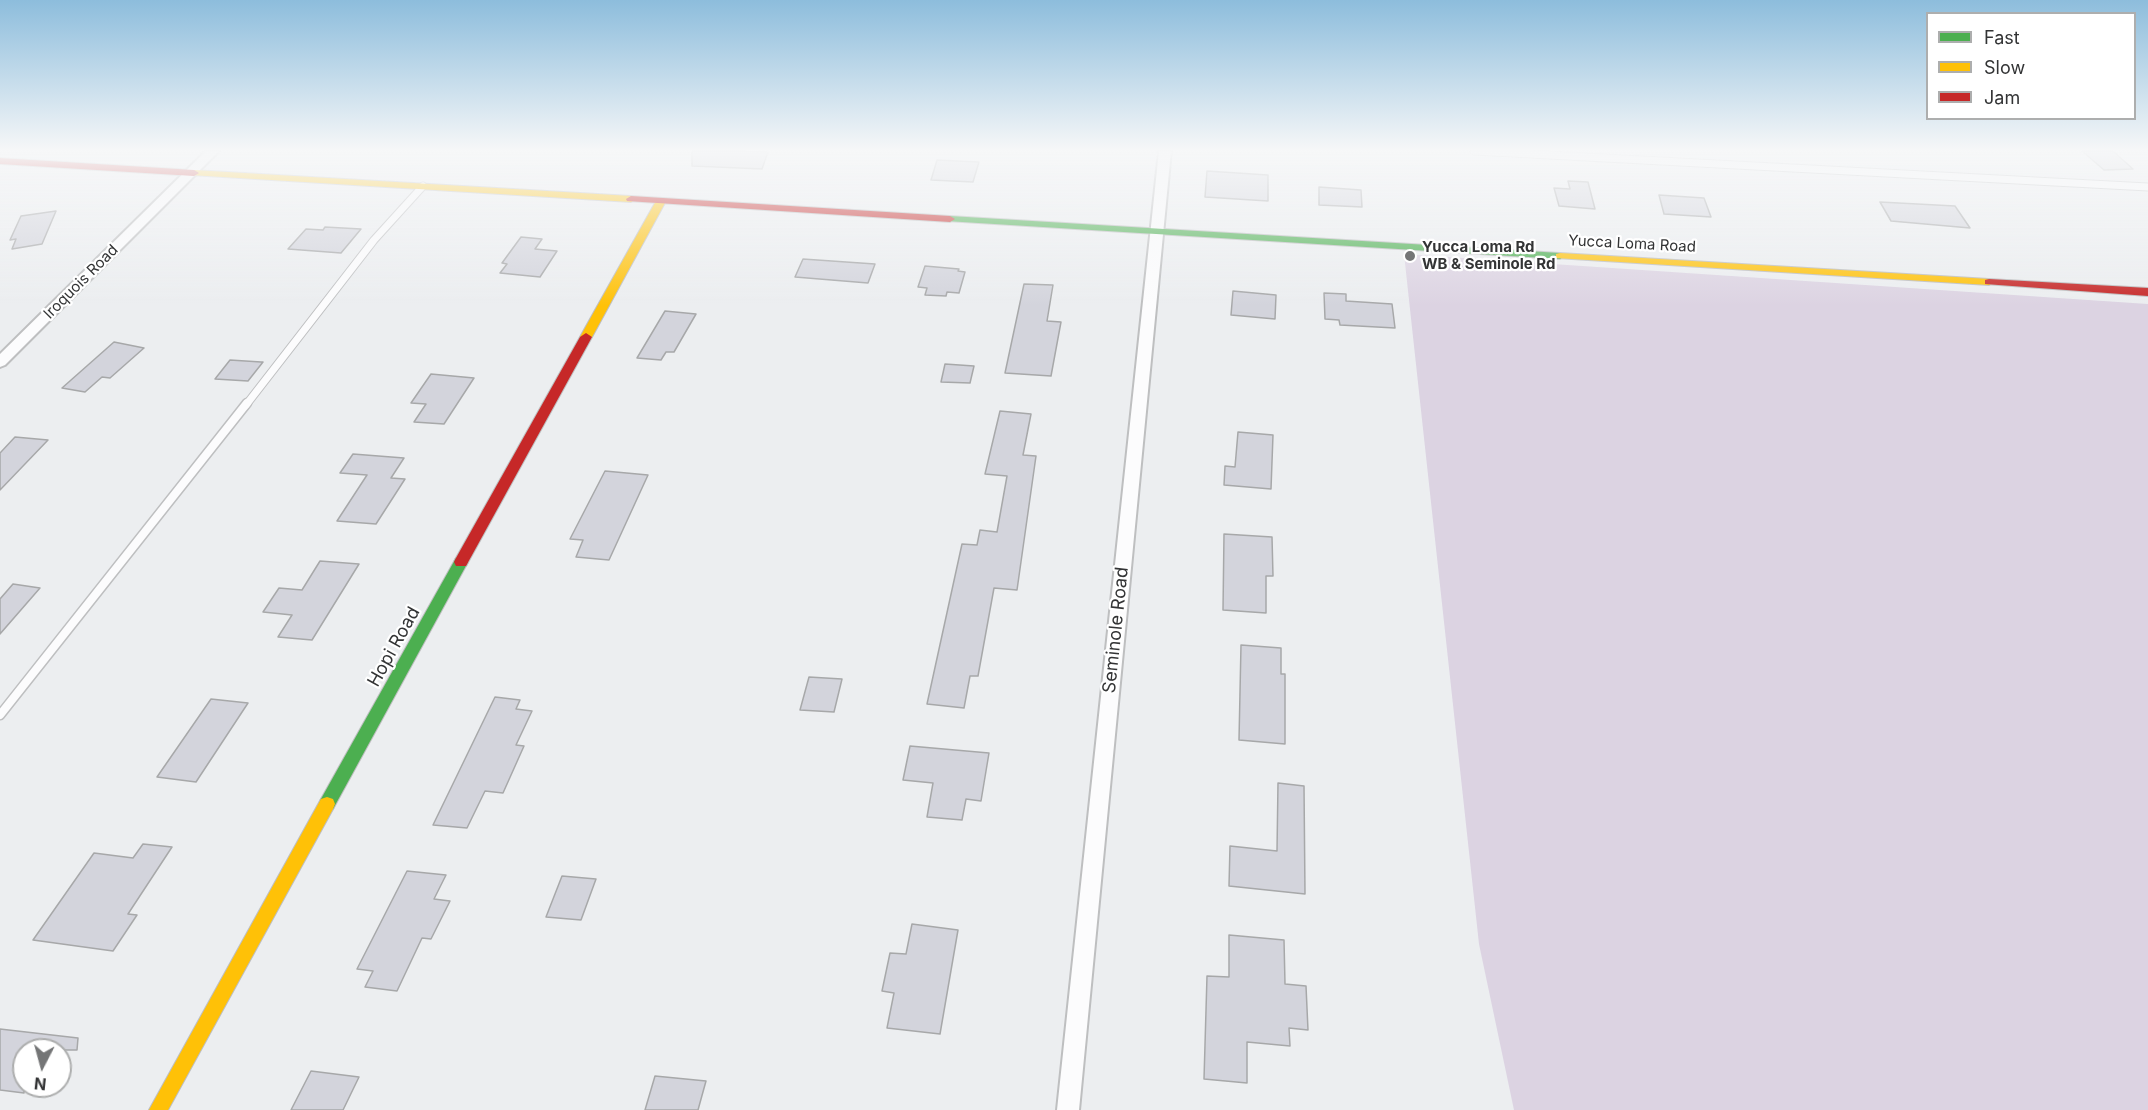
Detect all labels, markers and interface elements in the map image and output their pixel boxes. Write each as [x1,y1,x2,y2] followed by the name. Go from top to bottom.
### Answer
[1926,12,2136,120] legend
[1984,27,2020,48] text: Fast
[1984,57,2025,78] text: Slow
[1984,87,2020,108] text: Jam
[1568,232,1696,256] street label: Yucca Loma Road
[1422,238,1555,273] place label: Yucca Loma Rd WB & Seminole Rd
[40,241,122,323] street label: Iroquois Road
[1403,249,1417,263] marker: Yucca Loma Rd WB & Seminole Rd
[1099,566,1133,694] street label: Seminole Road
[363,603,425,691] street label: Hopi Road
[12,1038,72,1098] north arrow
[33,1073,47,1094] text: N

